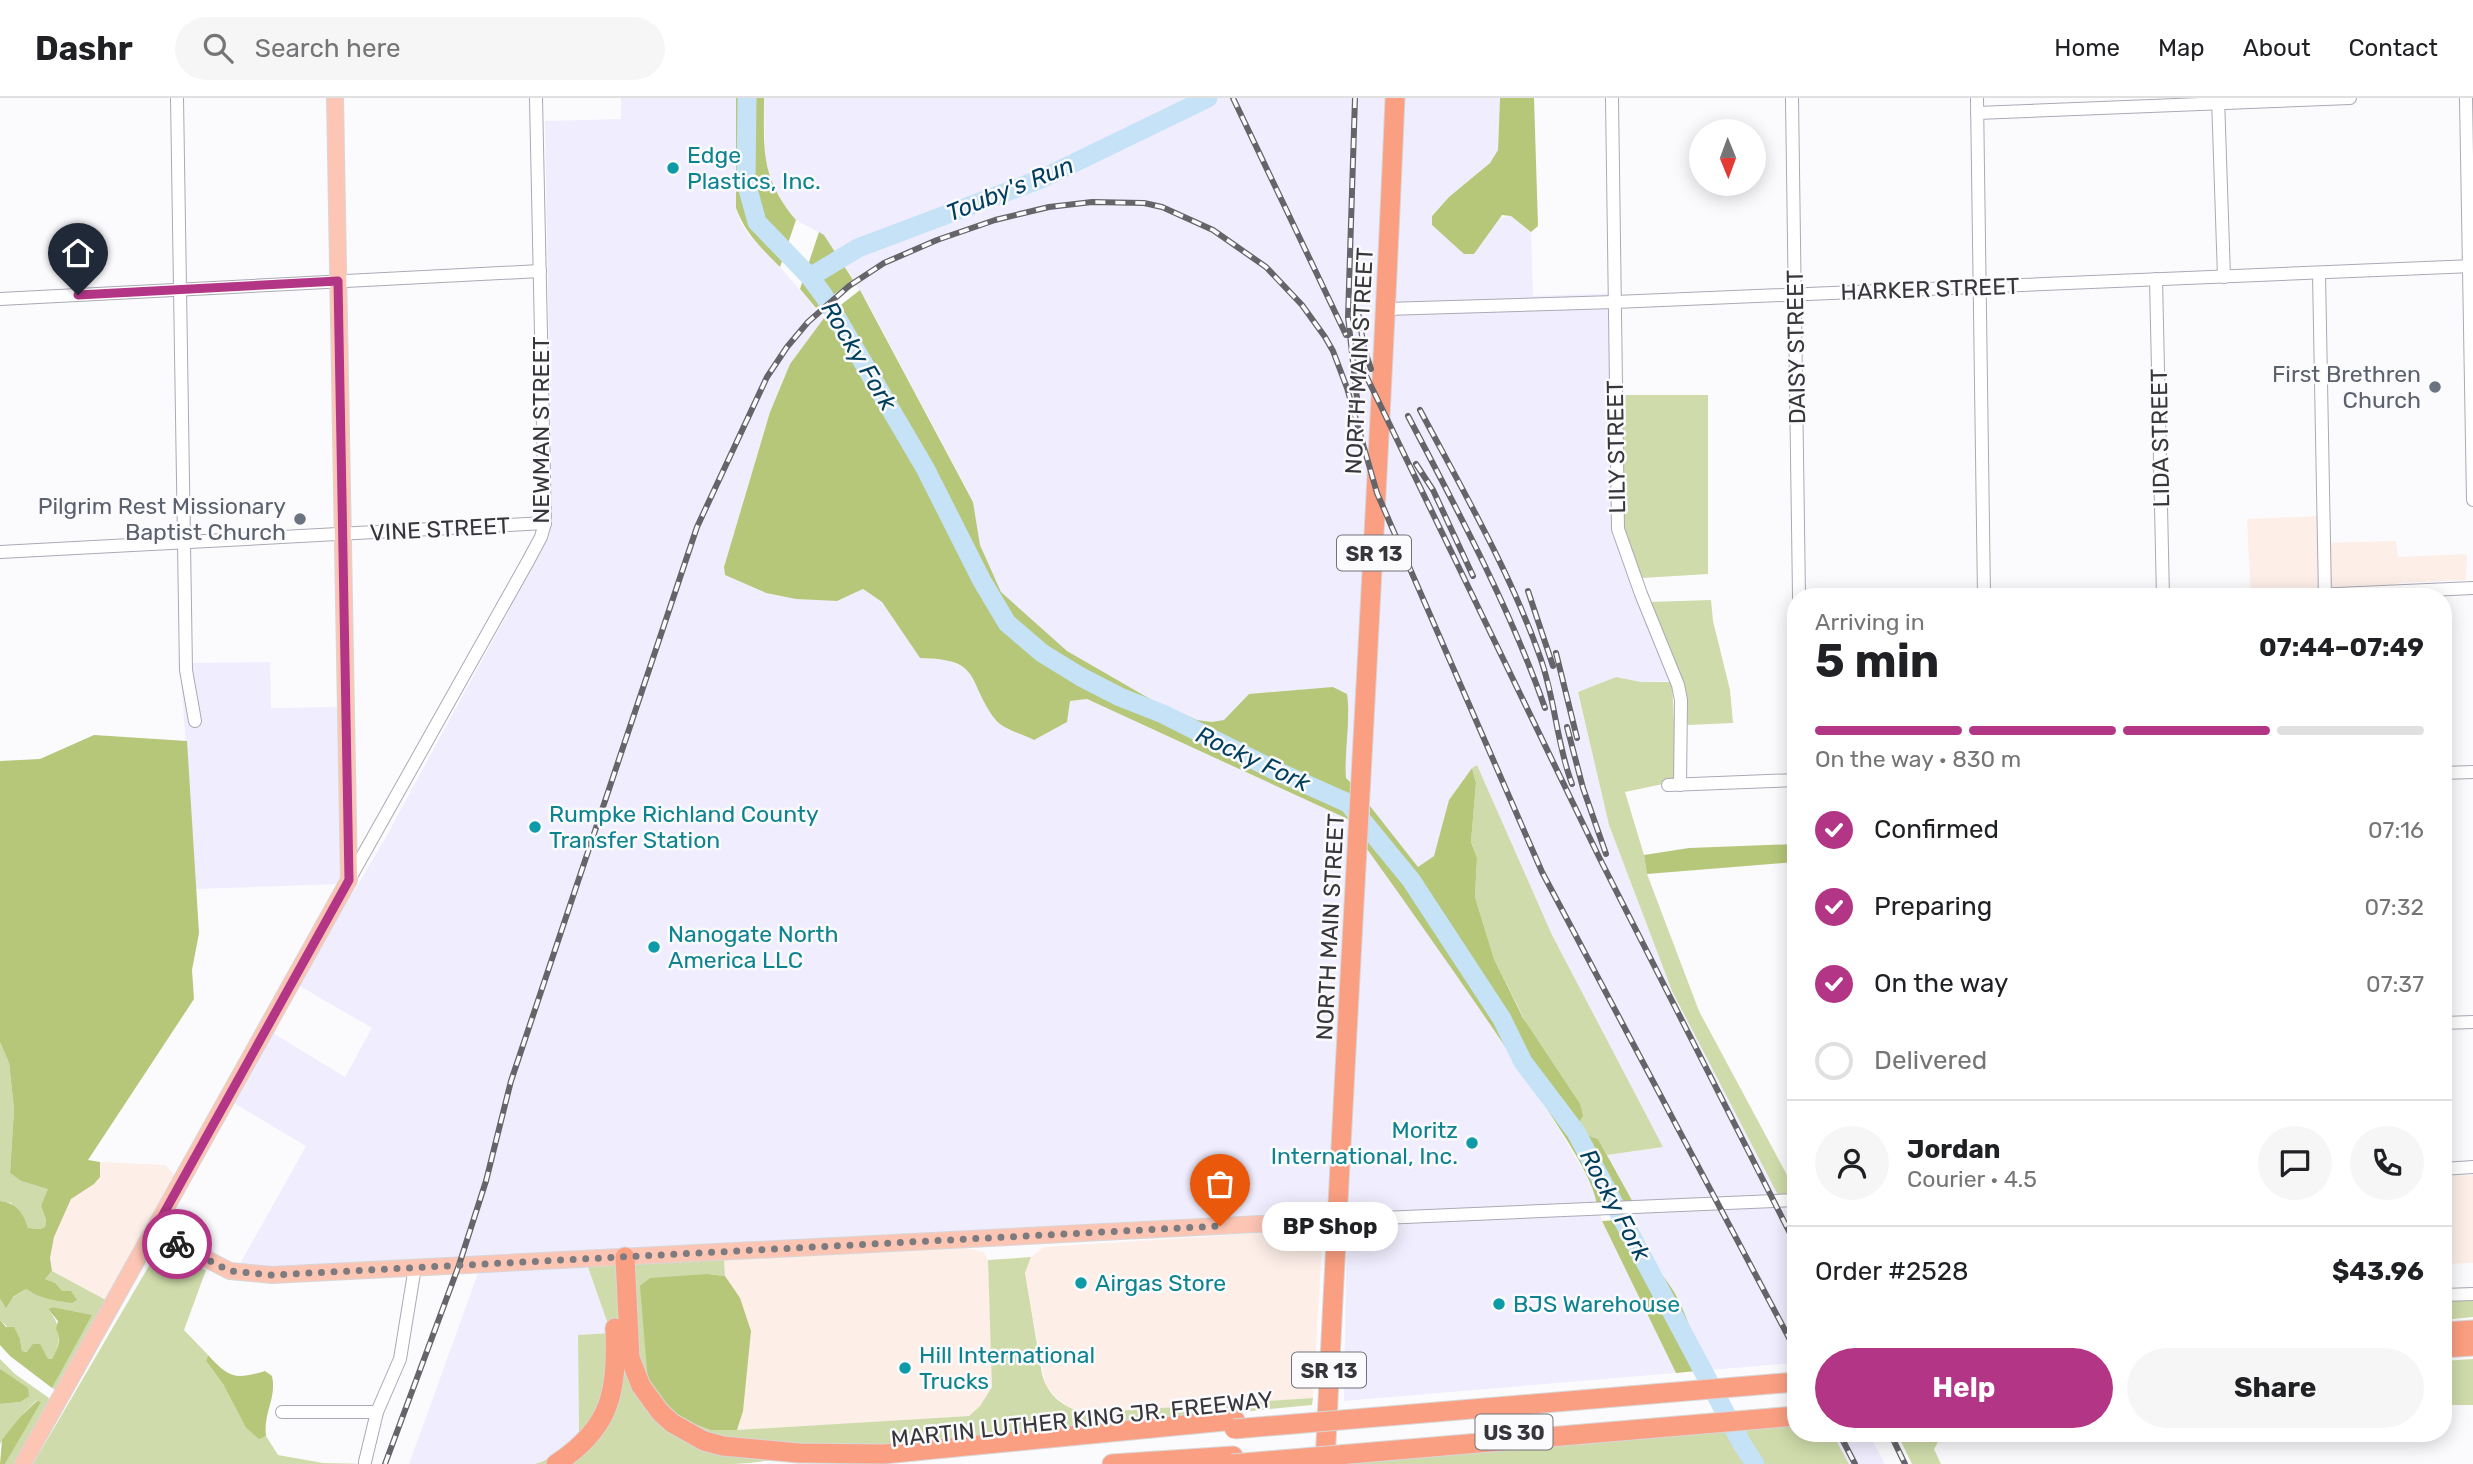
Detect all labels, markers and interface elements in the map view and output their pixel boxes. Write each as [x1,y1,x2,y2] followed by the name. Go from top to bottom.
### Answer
[175,17,665,80] search box
[35,29,133,68] text: Dashr
[199,29,237,67] icon: search
[255,33,401,64] text: Search here
[2054,34,2120,62] text: Home
[2158,34,2205,62] text: Map
[2243,34,2311,62] text: About
[2349,34,2438,62] text: Contact
[1689,119,1766,196] north arrow
[1689,119,1766,196] map controls
[687,141,821,195] place label: Edge Plastics, Inc.
[942,151,1078,227] water label: Touby's Run
[665,160,681,176] marker: Edge Plastics, Inc.
[48,223,108,295] pin
[59,234,97,272] icon: home
[1339,247,1379,475] street label: NORTH MAIN STREET
[1781,270,1811,424] street label: DAISY STREET
[1840,272,2020,306] street label: HARKER STREET
[815,296,903,416] water label: Rocky Fork
[527,336,555,524] street label: NEWMAN STREET
[2272,360,2421,414] place label: First Brethren Church
[2145,368,2175,508] street label: LIDA STREET
[2427,379,2443,395] marker: First Brethren Church
[1601,380,1631,514] street label: LILY STREET
[38,492,286,546] place label: Pilgrim Rest Missionary Baptist Church
[292,511,308,527] marker: Pilgrim Rest Missionary Baptist Church
[369,511,511,547] street label: VINE STREET
[1337,536,1411,570] road number: SR 13
[1815,608,1925,636] text: Arriving in
[2259,632,2424,663] text: 07:44–07:49
[1815,634,1939,689] text: 5 min
[1191,720,1315,798] water label: Rocky Fork
[1815,745,2021,773] text: On the way · 830 m
[549,800,819,854] place label: Rumpke Richland County Transfer Station
[1815,811,1853,849] icon: check
[1310,813,1350,1041] street label: NORTH MAIN STREET
[1874,814,1999,845] text: Confirmed
[2368,816,2424,844] text: 07:16
[527,819,543,835] marker: Rumpke Richland County Transfer Station
[1815,888,1853,926] icon: check
[1874,891,1992,922] text: Preparing
[2364,893,2424,921] text: 07:32
[668,920,839,974] place label: Nanogate North America LLC
[646,939,662,955] marker: Nanogate North America LLC
[1815,965,1853,1003] icon: check
[1874,968,2008,999] text: On the way
[2366,970,2424,998] text: 07:37
[1874,1045,1987,1076] text: Delivered
[1271,1116,1458,1170] place label: Moritz International, Inc.
[1815,1126,1889,1200] button: person
[2258,1126,2332,1200] button: chat
[2350,1126,2424,1200] button: phone
[1907,1134,2000,1165] text: Jordan
[1464,1135,1480,1151] marker: Moritz International, Inc.
[1574,1144,1656,1266] water label: Rocky Fork
[1190,1154,1250,1226] pin
[1201,1165,1239,1203] icon: bag
[1907,1165,2037,1193] text: Courier · 4.5
[1262,1202,1398,1250] callout: BP Shop
[142,1209,212,1279] courier
[1283,1212,1377,1240] text: BP Shop
[158,1225,196,1263] icon: bike
[1815,1256,1969,1287] text: Order #2528
[2332,1256,2424,1287] text: $43.96
[1095,1269,1226,1297] place label: Airgas Store
[1073,1275,1089,1291] marker: Airgas Store
[1513,1290,1680,1318] place label: BJS Warehouse
[1491,1296,1507,1312] marker: BJS Warehouse
[919,1341,1095,1395] place label: Hill International Trucks
[1815,1348,2113,1428] button: Help
[2127,1348,2424,1428] button: Share
[1292,1352,1366,1388] road number: SR 13
[897,1360,913,1376] marker: Hill International Trucks
[890,1385,1275,1453] street label: MARTIN LUTHER KING JR. FREEWAY
[1476,1414,1552,1450] road number: US 30

